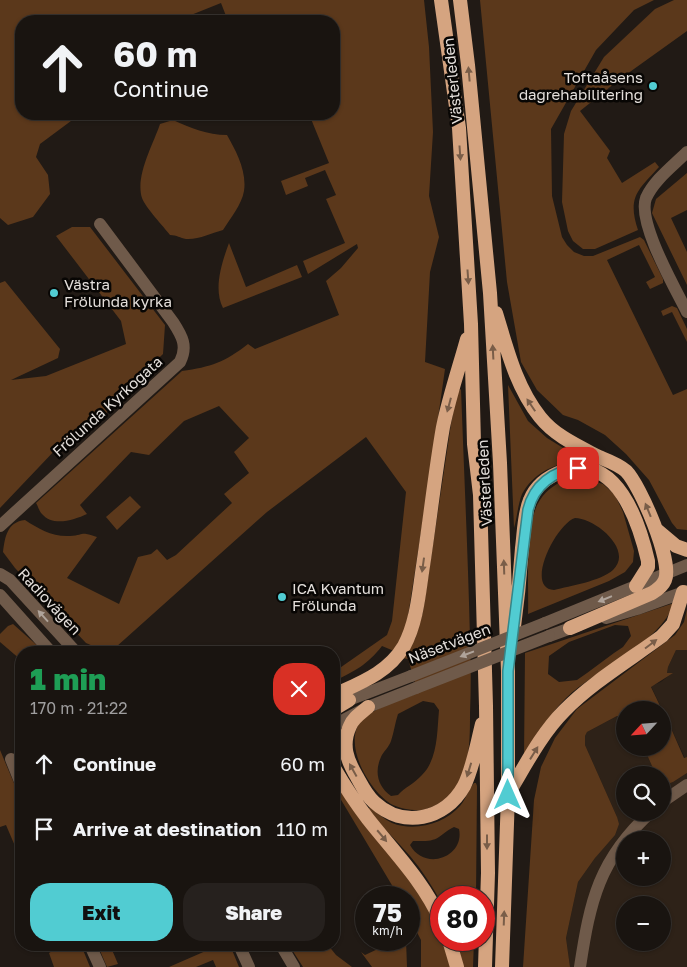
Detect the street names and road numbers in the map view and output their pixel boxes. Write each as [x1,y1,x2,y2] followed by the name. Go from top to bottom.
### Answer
[439,37,465,125] street label: Västerleden
[48,352,166,460] street label: Frölunda Kyrkogata
[473,439,495,527] street label: Västerleden
[15,564,85,638] street label: Radiovägen
[405,619,493,667] street label: Näsetvägen

